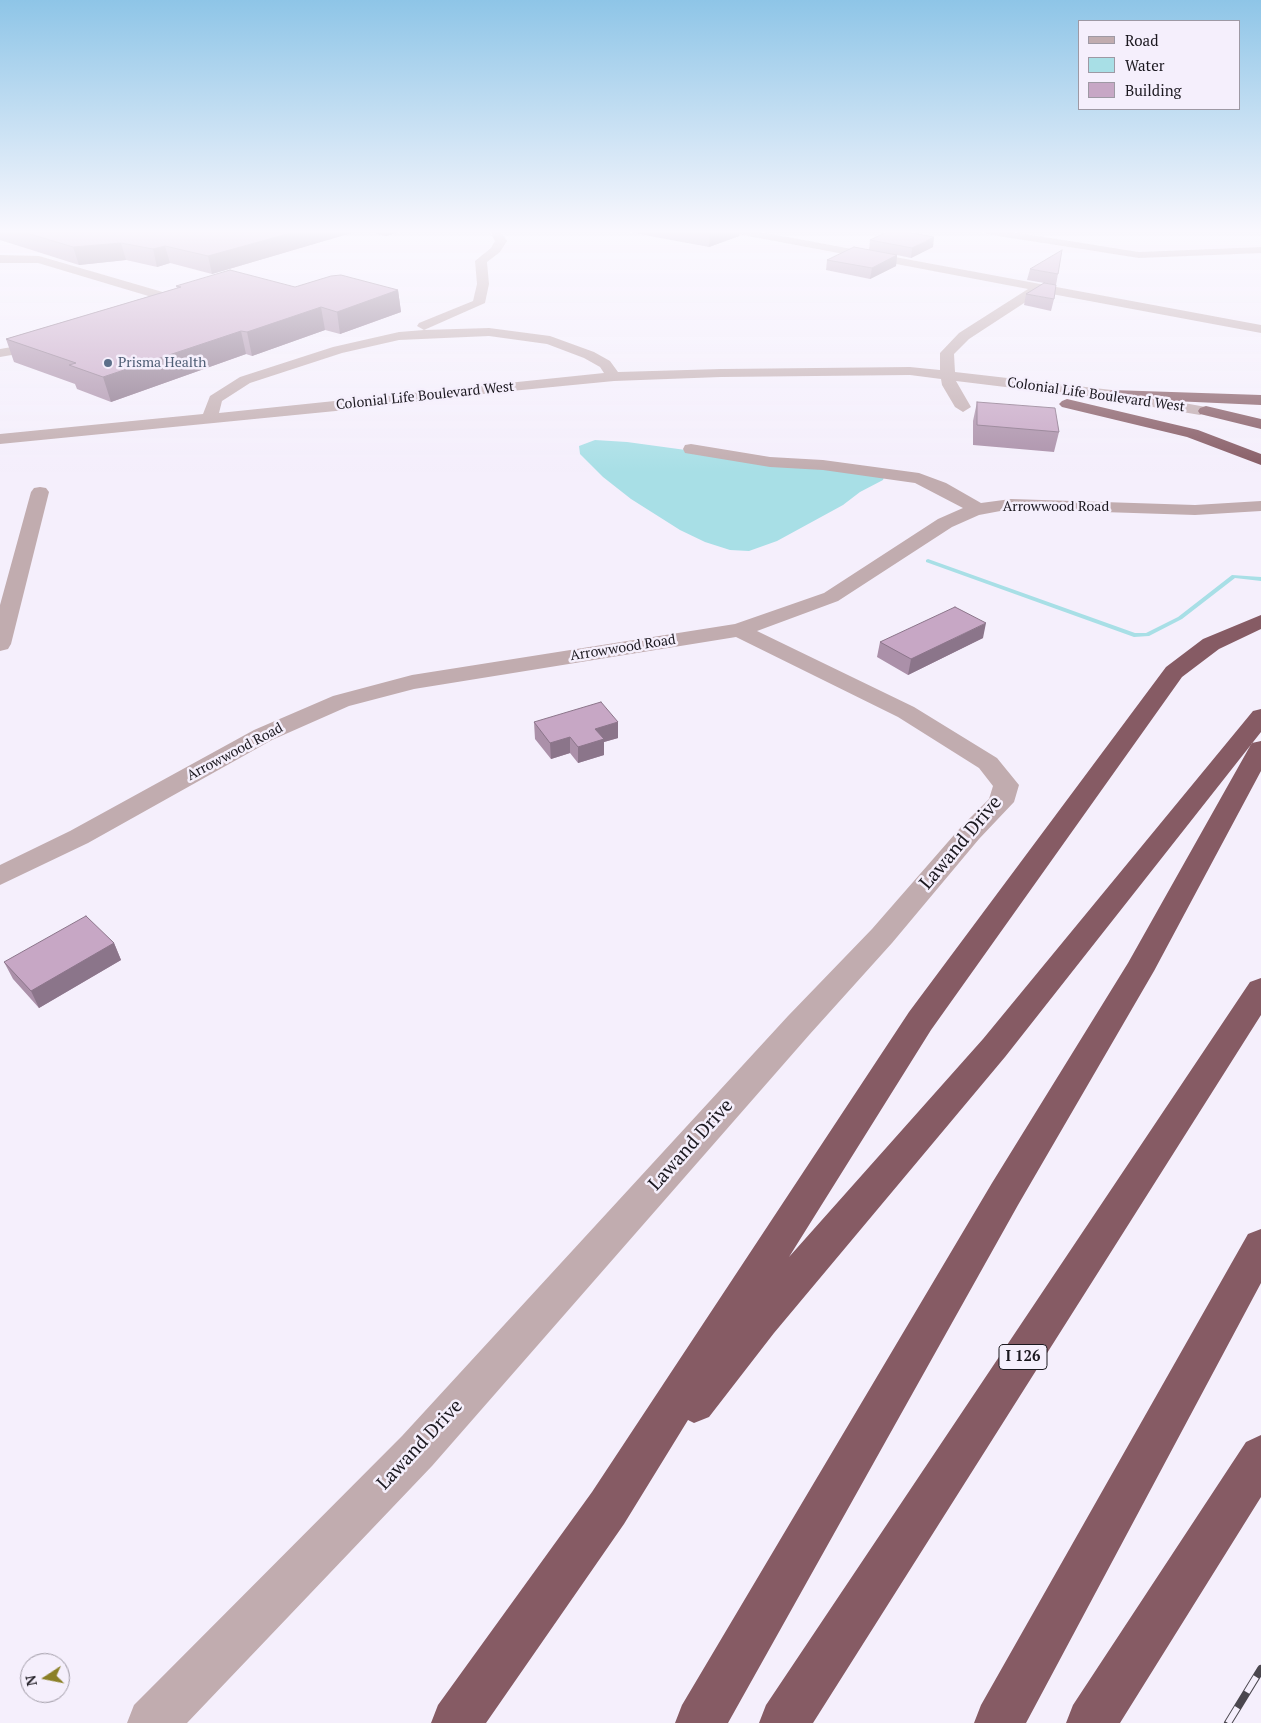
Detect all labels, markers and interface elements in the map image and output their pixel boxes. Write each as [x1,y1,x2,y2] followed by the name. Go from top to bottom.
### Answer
[1078,20,1241,110] legend
[1125,30,1158,50] text: Road
[1125,55,1164,75] text: Water
[1125,80,1182,100] text: Building
[118,355,206,371] place label: Prisma Health
[102,357,114,369] marker: Prisma Health
[1006,374,1186,416] street label: Colonial Life Boulevard West
[335,378,515,414] street label: Colonial Life Boulevard West
[1003,499,1109,515] street label: Arrowwood Road
[569,631,677,665] street label: Arrowwood Road
[184,720,286,784] street label: Arrowwood Road
[915,792,1007,894] street label: Lawand Drive
[644,1095,738,1195] street label: Lawand Drive
[999,1344,1047,1370] road number: I 126
[372,1395,468,1495] street label: Lawand Drive
[20,1653,70,1703] north arrow
[20,1674,41,1688] text: N

